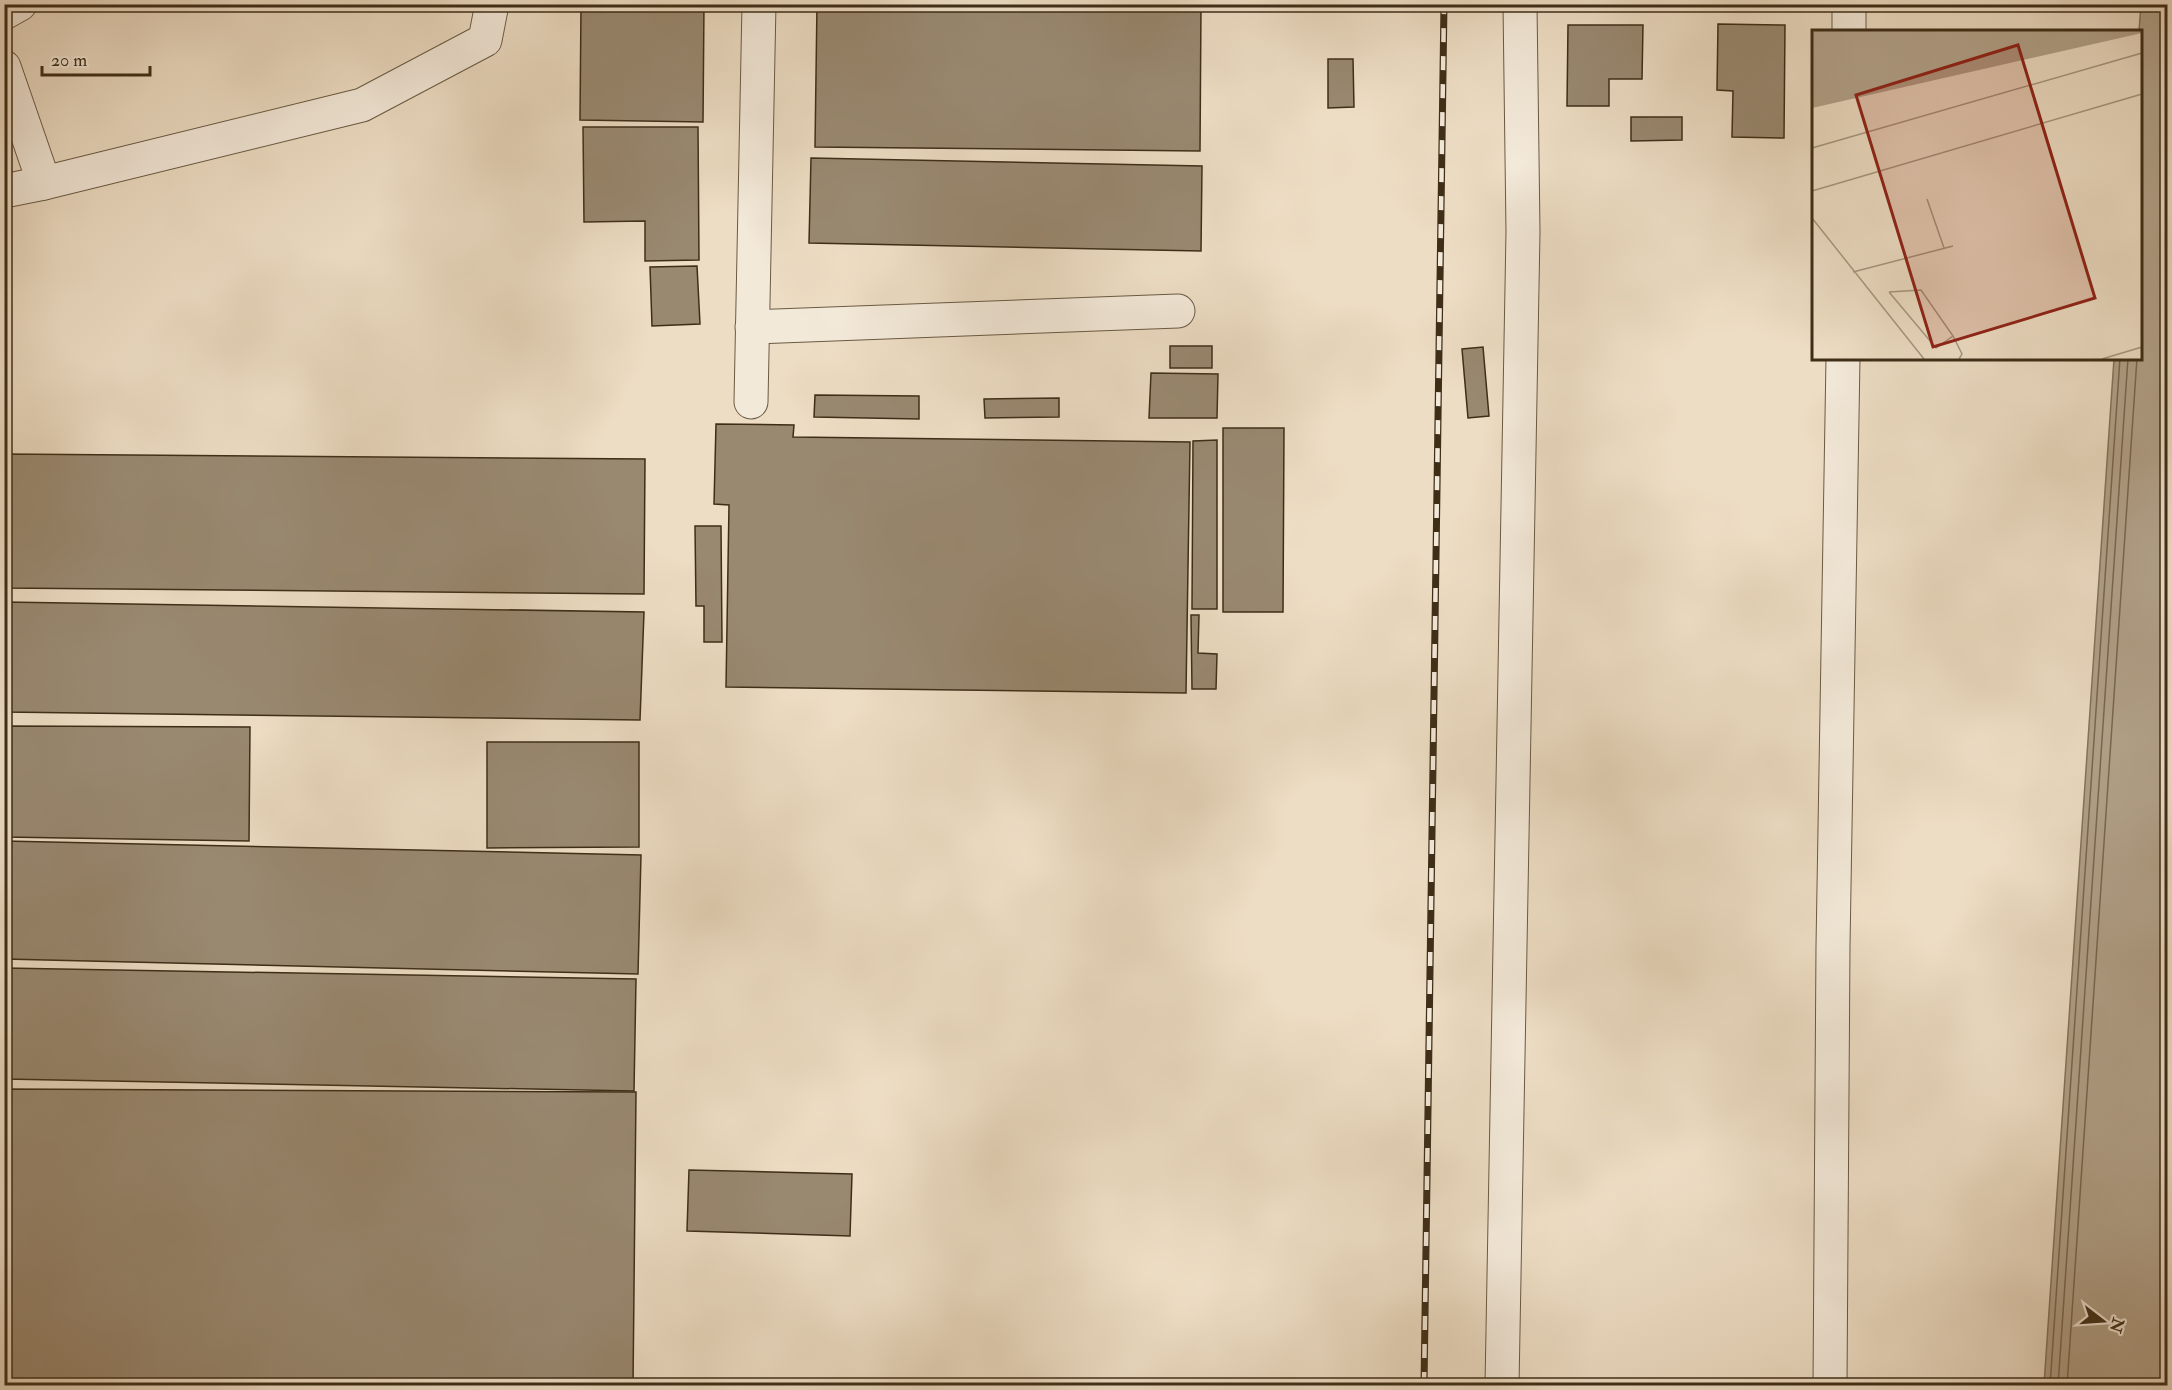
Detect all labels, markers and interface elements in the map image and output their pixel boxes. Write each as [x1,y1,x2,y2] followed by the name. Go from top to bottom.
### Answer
[1812,30,2142,360] inset map
[42,39,150,77] scale bar
[51,49,87,72] text: 20 m
[2073,1291,2133,1351] north arrow
[2105,1314,2128,1336] text: N

